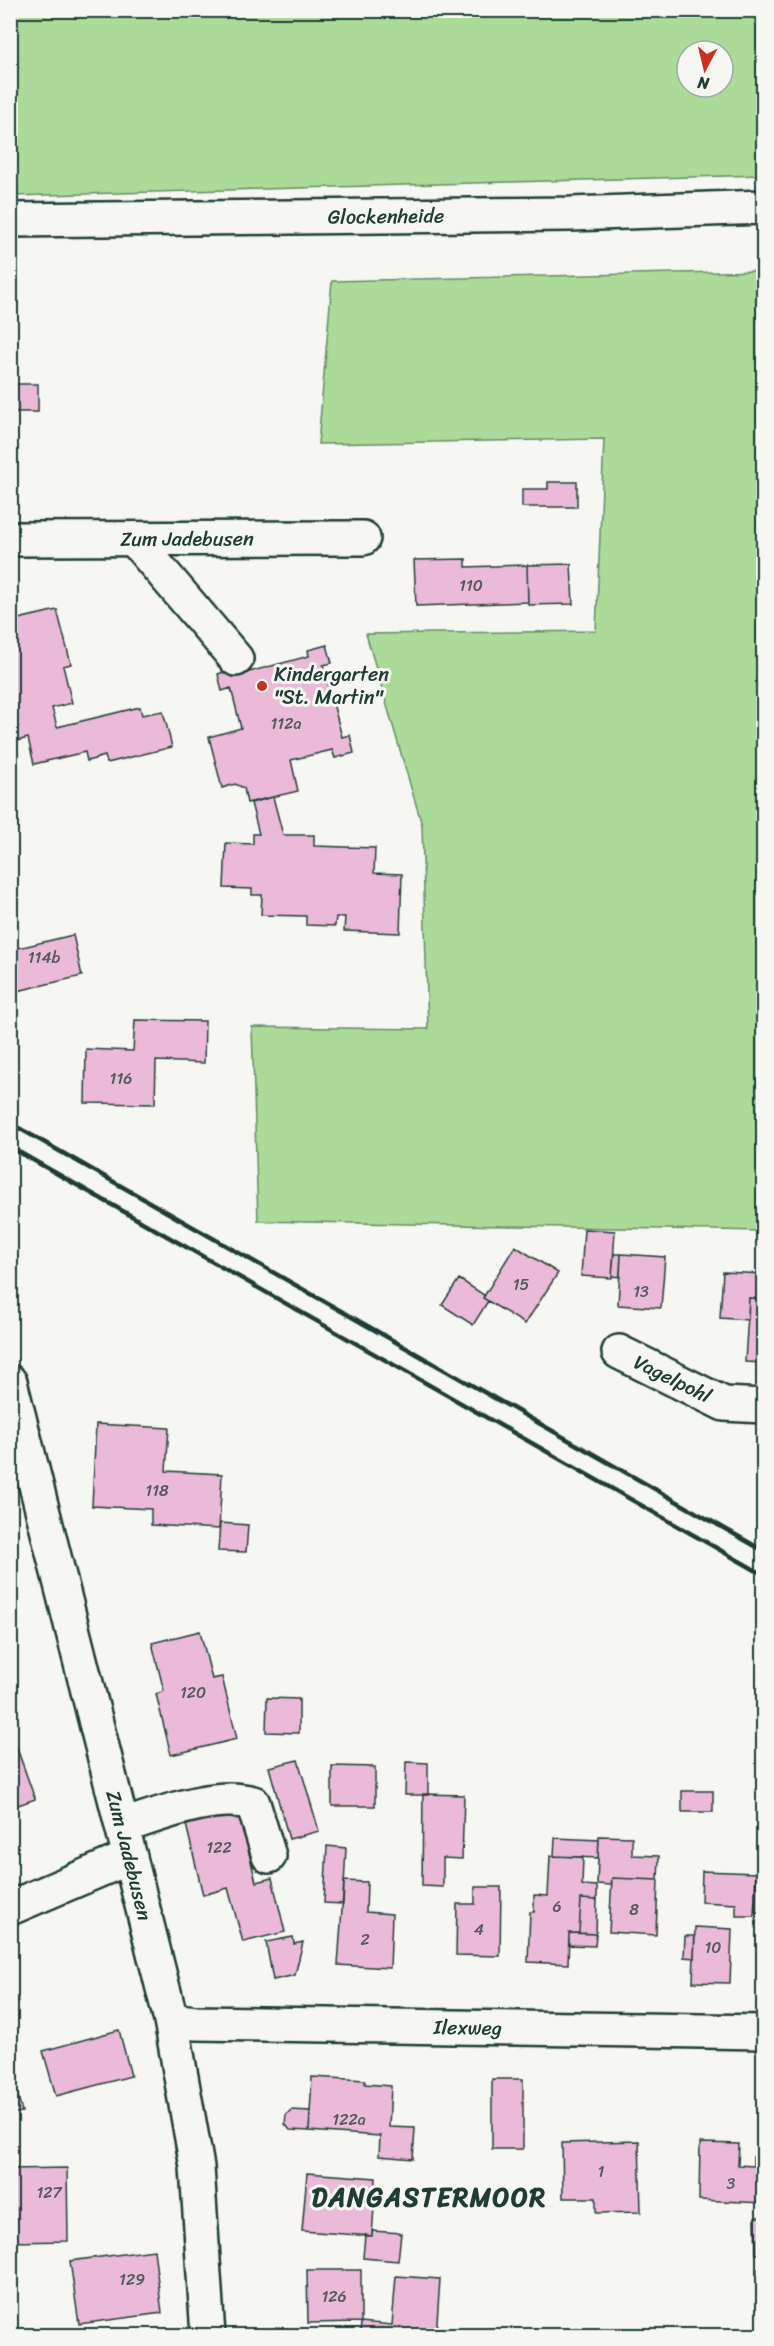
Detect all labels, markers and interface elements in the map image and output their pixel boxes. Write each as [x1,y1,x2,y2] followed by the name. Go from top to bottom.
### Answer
[675,39,735,99] north arrow
[695,68,711,99] text: N
[328,198,444,235] street label: Glockenheide
[120,521,254,557] street label: Zum Jadebusen
[459,571,483,600] house number: 110
[274,657,389,715] place label: Kindergarten "St. Martin"
[255,679,269,693] marker: Kindergarten "St. Martin"
[271,709,302,738] house number: 112a
[28,943,60,972] house number: 114b
[110,1064,132,1093] house number: 116
[513,1270,530,1299] house number: 15
[633,1277,649,1306] house number: 13
[627,1345,719,1414] street label: Vagelpohl
[145,1476,169,1505] house number: 118
[180,1678,206,1707] house number: 120
[96,1786,162,1925] street label: Zum Jadebusen
[206,1833,232,1862] house number: 122
[552,1892,562,1921] house number: 6
[629,1895,639,1924] house number: 8
[474,1915,484,1944] house number: 4
[360,1925,370,1954] house number: 2
[705,1933,721,1962] house number: 10
[432,2010,502,2046] street label: Ilexweg
[332,2105,366,2134] house number: 122a
[598,2157,605,2186] house number: 1
[727,2169,736,2198] house number: 3
[311,2174,547,2220] district label: DANGASTERMOOR
[36,2178,62,2207] house number: 127
[119,2265,145,2294] house number: 129
[321,2282,347,2311] house number: 126

